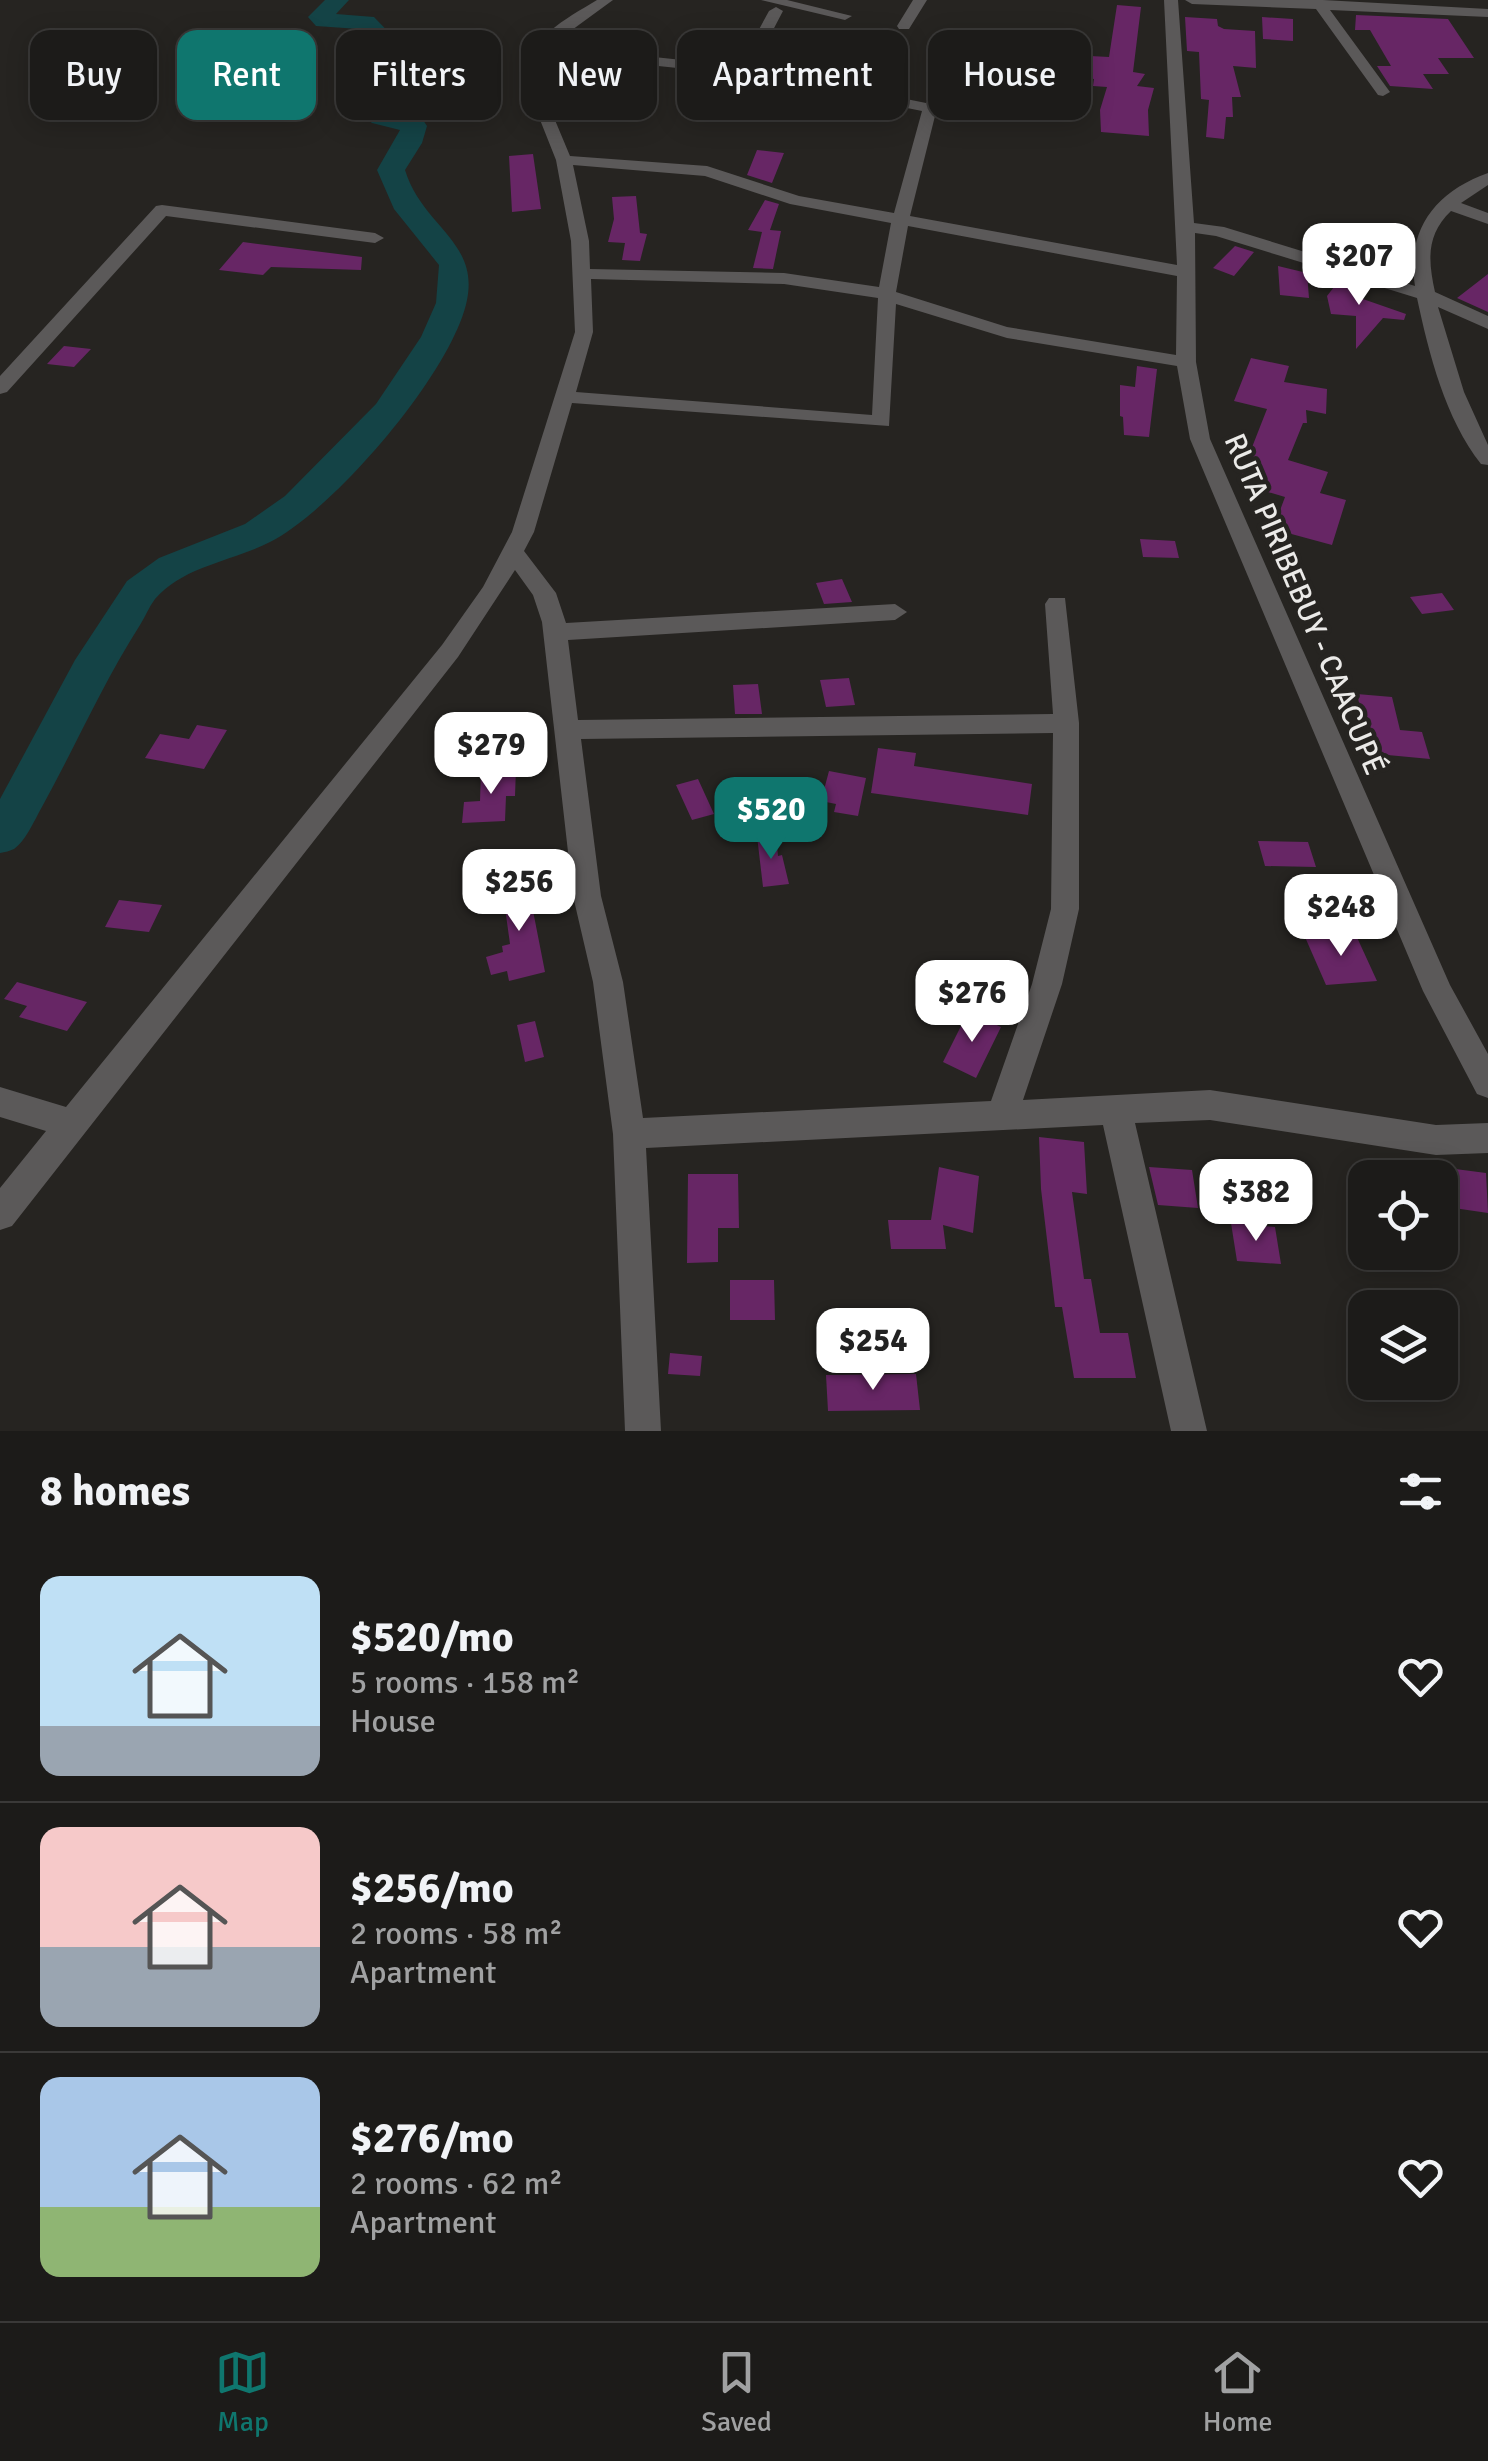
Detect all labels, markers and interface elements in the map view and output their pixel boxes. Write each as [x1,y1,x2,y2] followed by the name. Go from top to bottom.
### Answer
[30,30,157,120] chip: Buy
[177,30,316,120] chip: Rent
[336,30,501,120] chip: Filters
[521,30,657,120] chip: New
[677,30,908,120] chip: Apartment
[928,30,1091,120] chip: House
[1300,223,1418,308] pin: $207
[1324,236,1394,275] text: $207
[1216,428,1393,780] street label: RUTA PIRIBEBUY - CAACUPÉ
[432,712,550,797] pin: $279
[456,725,526,764] text: $279
[712,777,830,862] pin: $520
[736,790,806,829] text: $520
[460,849,578,934] pin: $256
[484,862,554,901] text: $256
[1282,874,1400,959] pin: $248
[1306,887,1376,926] text: $248
[913,960,1031,1045] pin: $276
[937,973,1007,1012] text: $276
[1197,1159,1315,1244] pin: $382
[1348,1160,1458,1400] map controls
[1348,1160,1458,1270] button: locate
[1221,1172,1291,1211] text: $382
[1348,1290,1458,1400] button: layers
[814,1308,932,1393] pin: $254
[838,1321,908,1360] text: $254
[1393,1464,1448,1519] icon: filters
[40,1466,190,1517] text: 8 homes
[350,1612,514,1663] text: $520/mo
[120,1616,240,1736] icon: home
[1393,1649,1448,1704] icon: heart
[350,1663,580,1702] text: 5 rooms · 158 m²
[350,1702,436,1741] text: House
[350,1863,514,1914] text: $256/mo
[120,1867,240,1987] icon: home
[1393,1900,1448,1955] icon: heart
[350,1914,563,1953] text: 2 rooms · 58 m²
[350,1953,497,1992] text: Apartment
[350,2113,514,2164] text: $276/mo
[120,2117,240,2237] icon: home
[1393,2150,1448,2205] icon: heart
[350,2164,563,2203] text: 2 rooms · 62 m²
[350,2203,497,2242] text: Apartment
[215,2345,270,2439] tab: Map
[701,2345,772,2439] tab: Saved
[1203,2345,1273,2439] tab: Home

